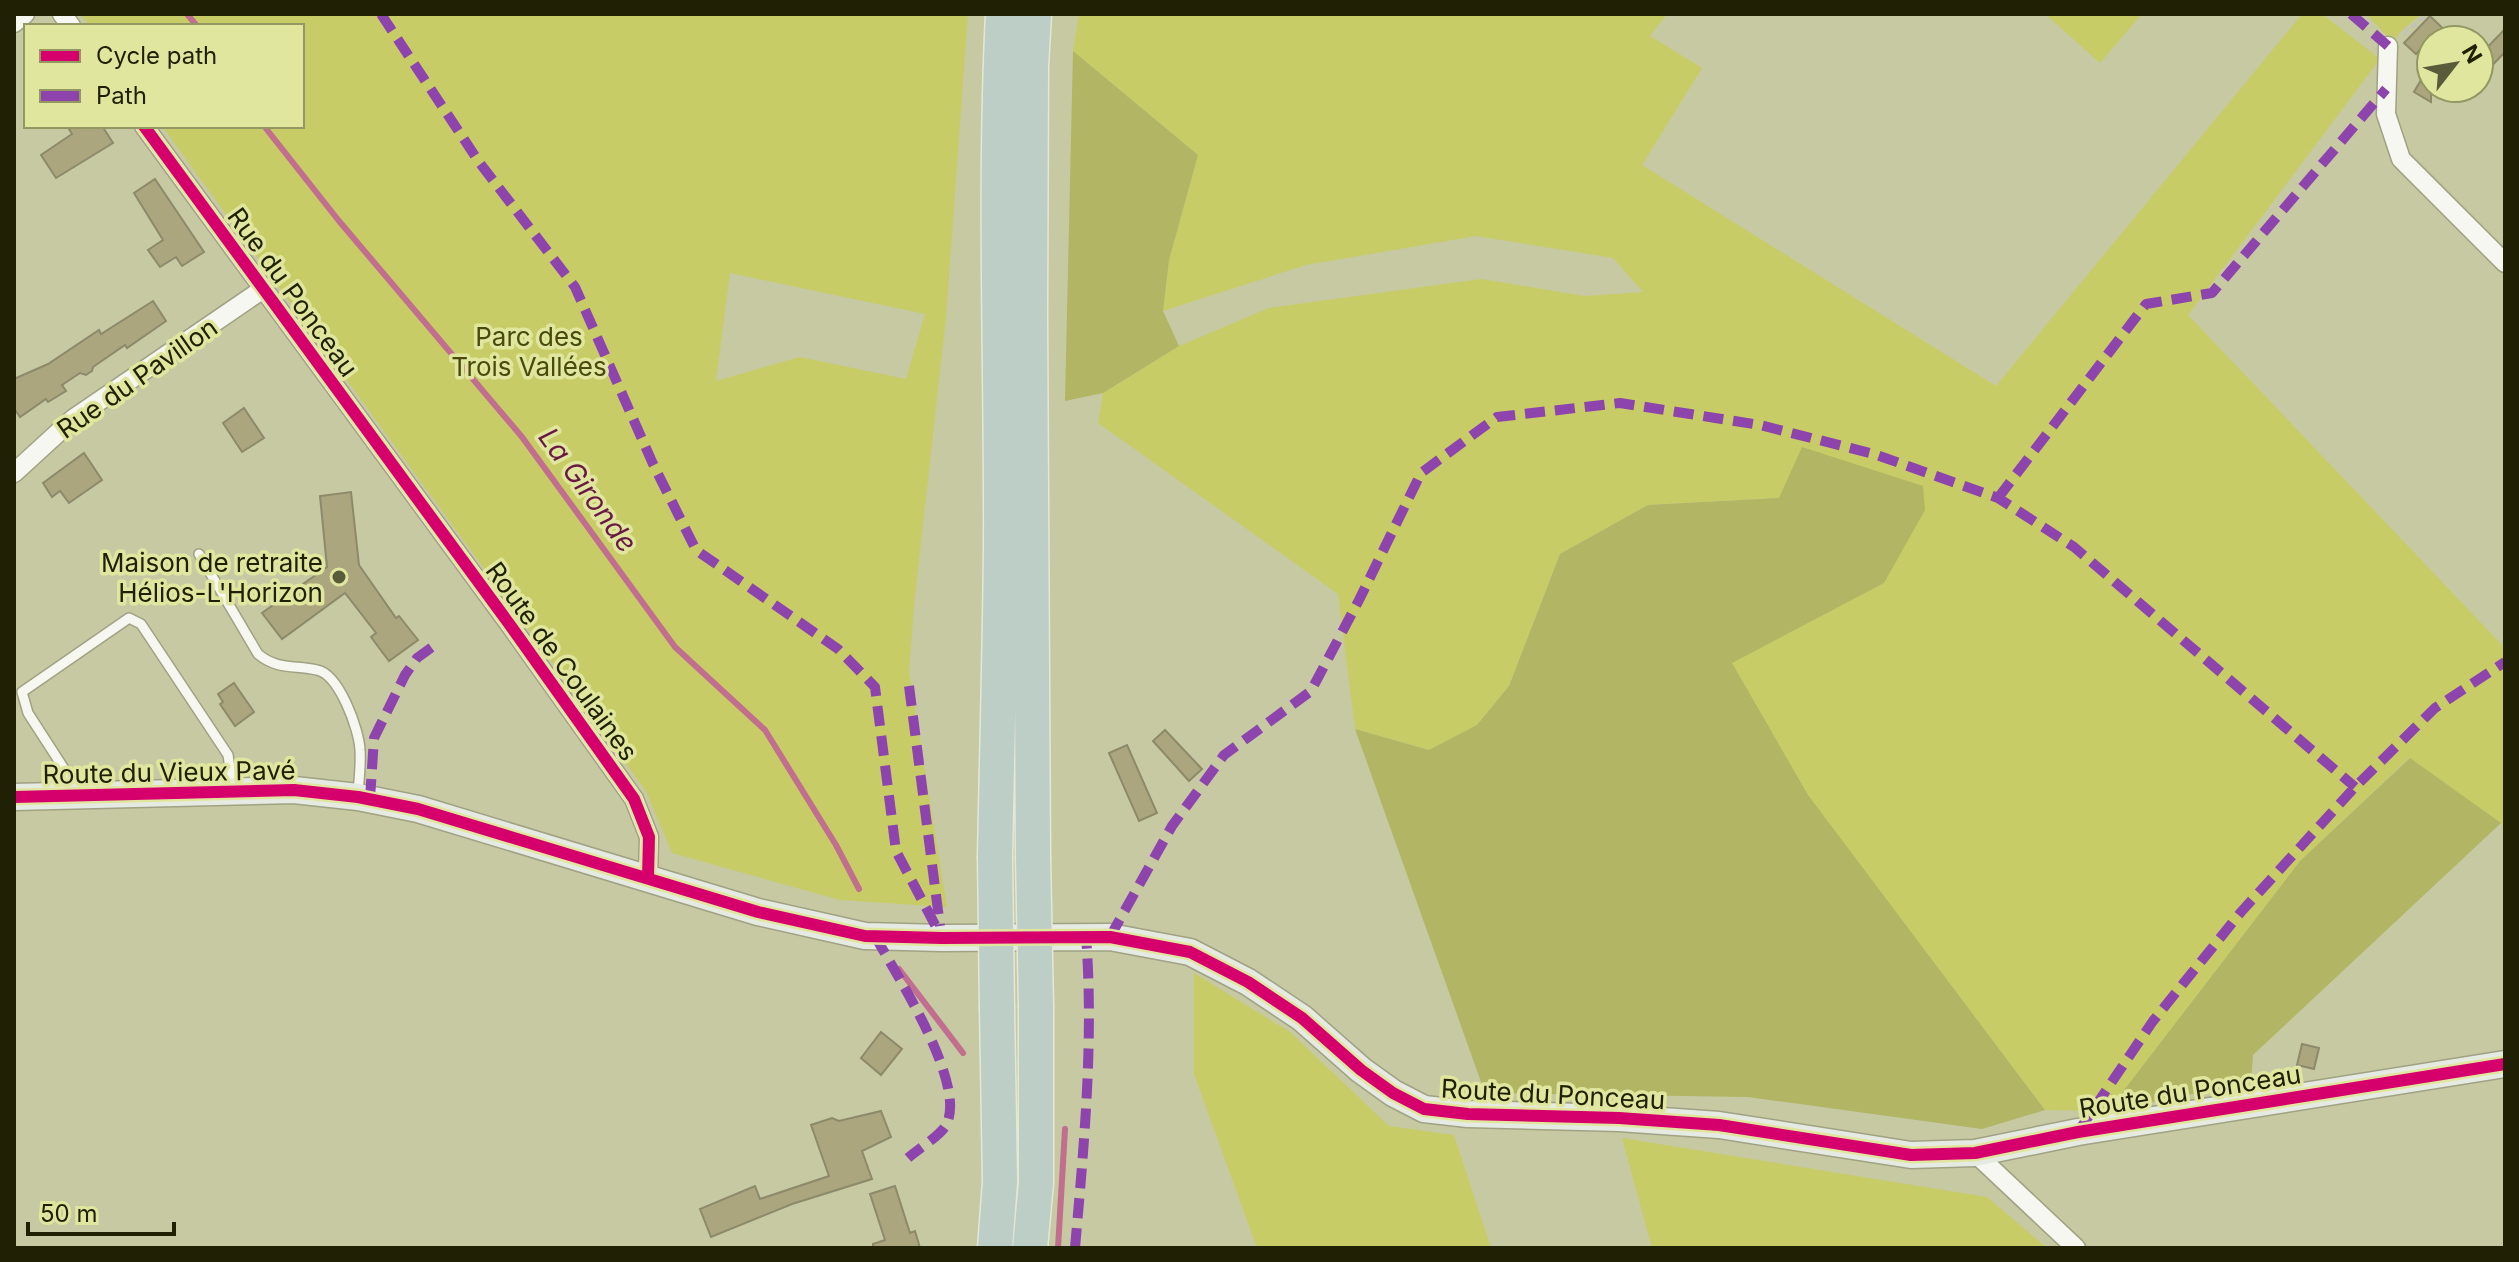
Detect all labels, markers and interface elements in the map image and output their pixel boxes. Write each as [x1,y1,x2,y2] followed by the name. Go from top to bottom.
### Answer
[24,24,304,128] legend
[2415,24,2495,104] north arrow
[2457,40,2488,68] text: N
[96,41,217,70] text: Cycle path
[96,81,147,110] text: Path
[221,202,365,382] street label: Rue du Ponceau
[51,311,223,445] street label: Rue du Pavillon
[451,321,607,382] park label: Parc des Trois Vallées
[532,421,644,559] water label: La Gironde
[101,547,323,608] place label: Maison de retraite Hélios-L'Horizon
[480,556,644,766] street label: Route de Coulaines
[330,568,348,586] marker: Maison de retraite Hélios-L'Horizon
[42,754,296,790] street label: Route du Vieux Pavé
[2077,1058,2303,1124] street label: Route du Ponceau
[1440,1073,1666,1115] street label: Route du Ponceau
[28,1186,174,1236] scale bar
[40,1199,98,1228] text: 50 m

